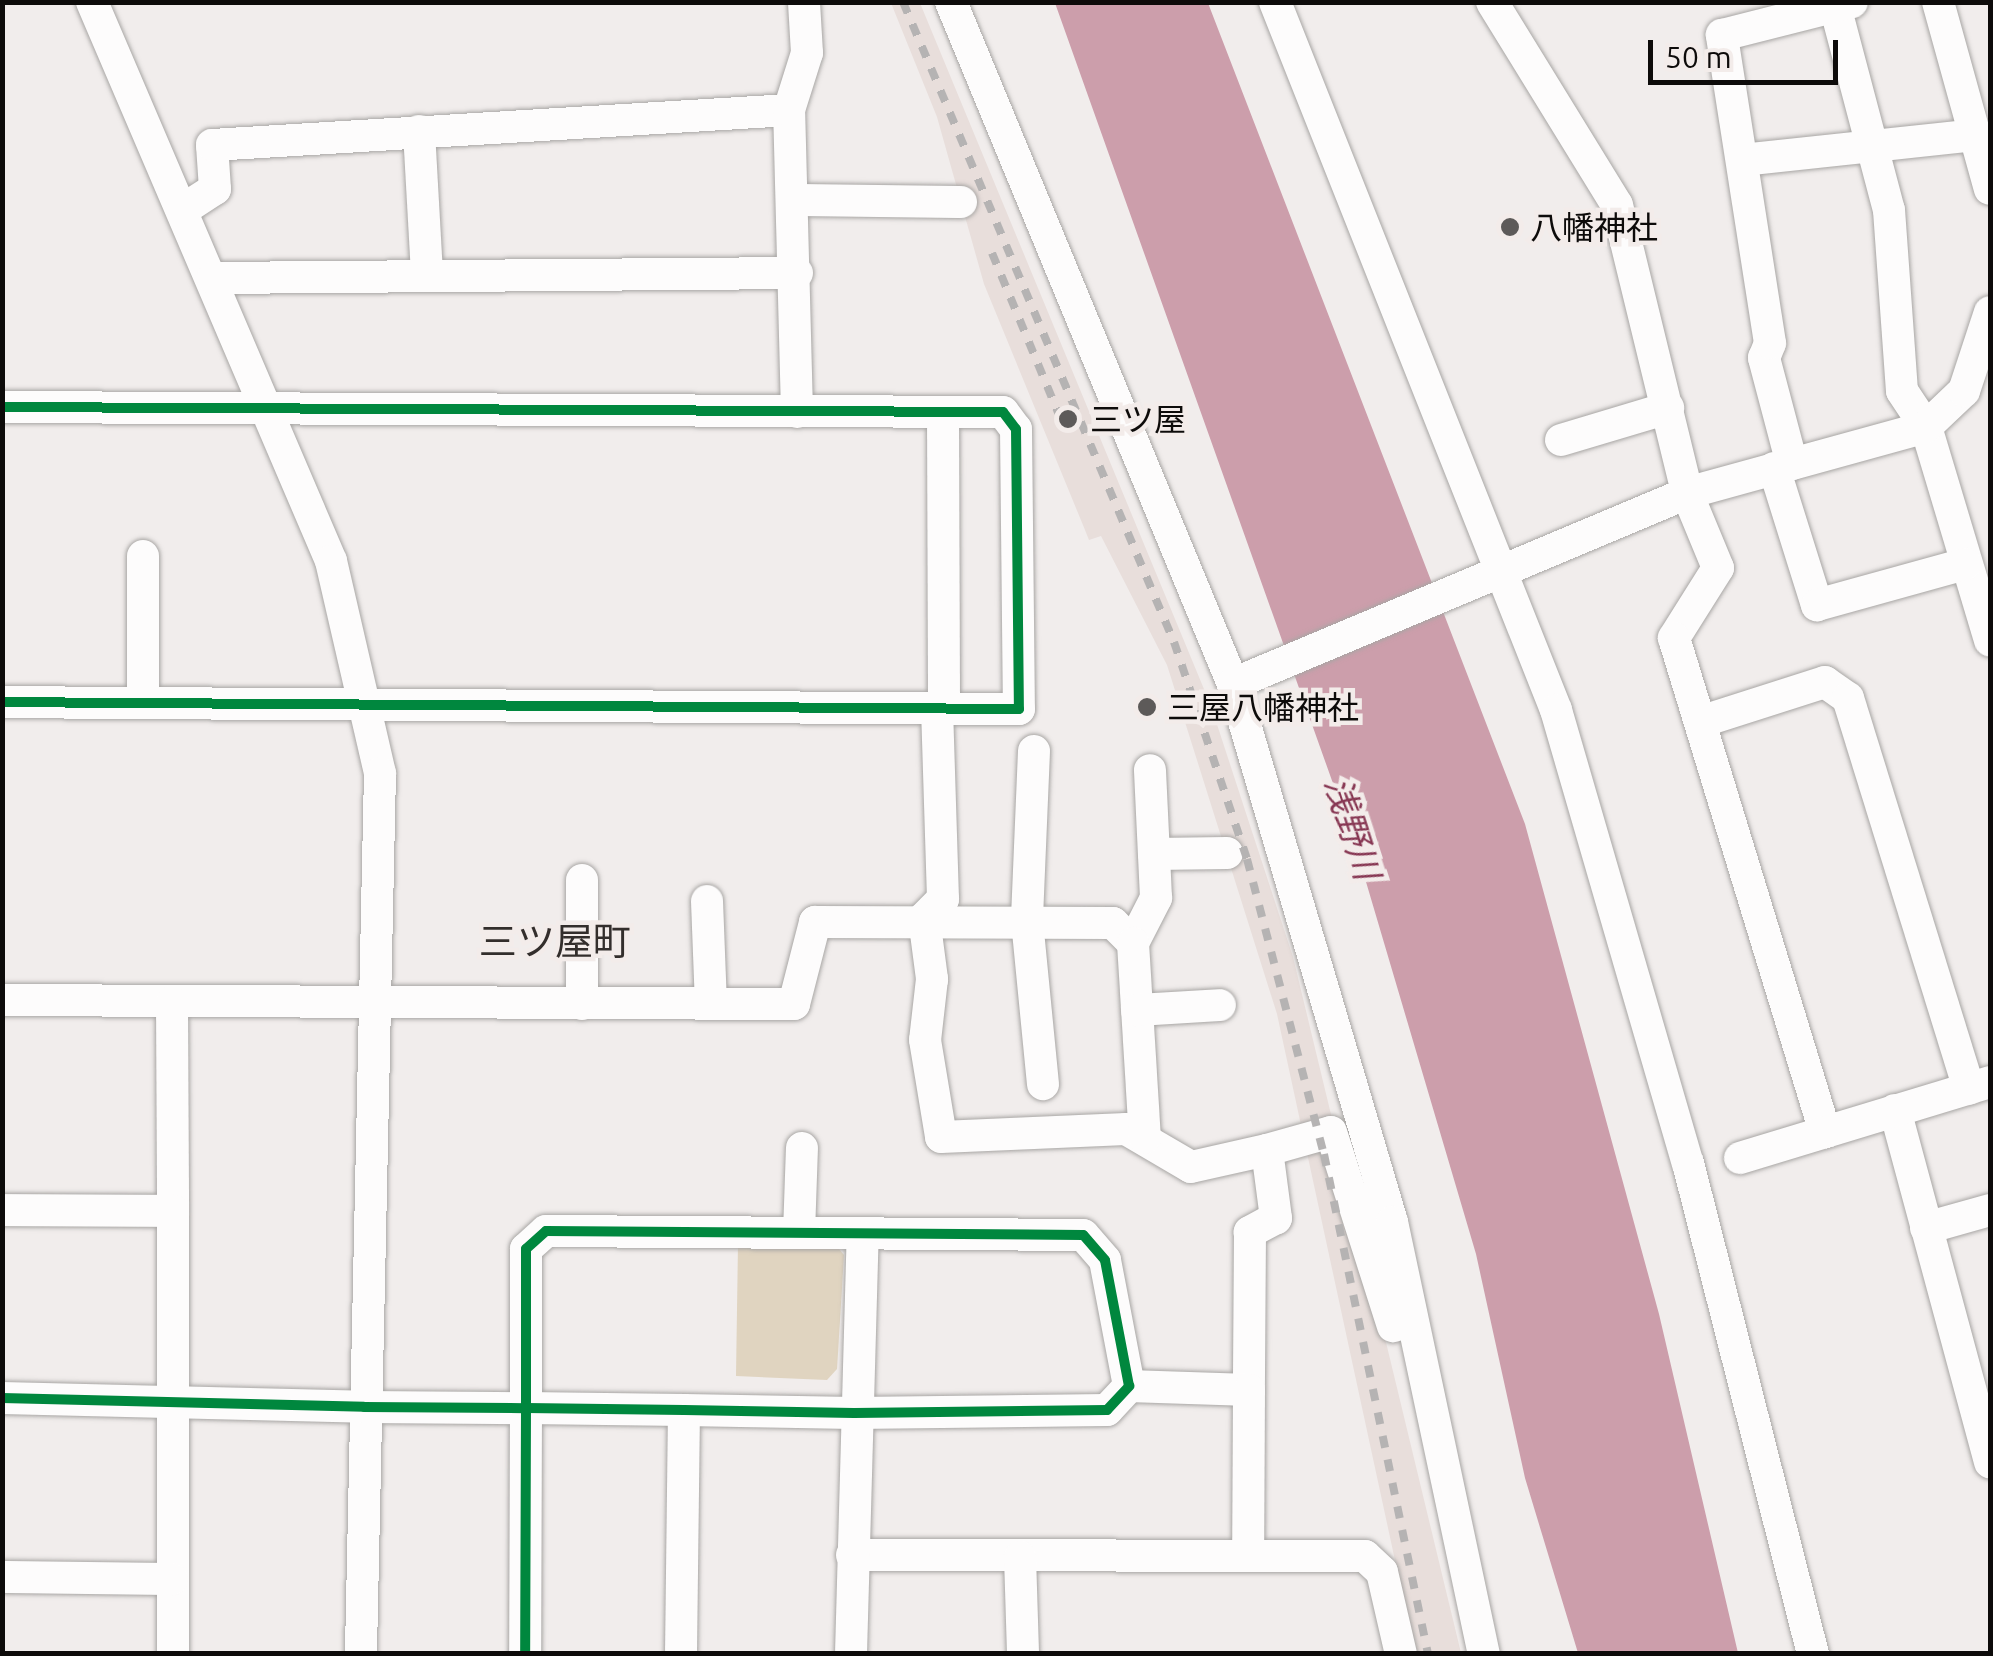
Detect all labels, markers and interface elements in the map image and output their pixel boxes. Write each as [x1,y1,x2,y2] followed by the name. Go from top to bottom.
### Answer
[1653,20,1843,82] scale bar
[1665,40,1732,74] text: 50 m
[1530,208,1658,246] place label: 八幡神社
[1499,216,1521,238] marker: 八幡神社
[1090,400,1186,438] place label: 三ツ屋
[1055,406,1081,432] marker: 三ツ屋
[1167,688,1359,726] place label: 三屋八幡神社
[1136,696,1158,718] marker: 三屋八幡神社
[1317,772,1389,884] water label: 浅野川
[479,919,631,965] district label: 三ツ屋町

